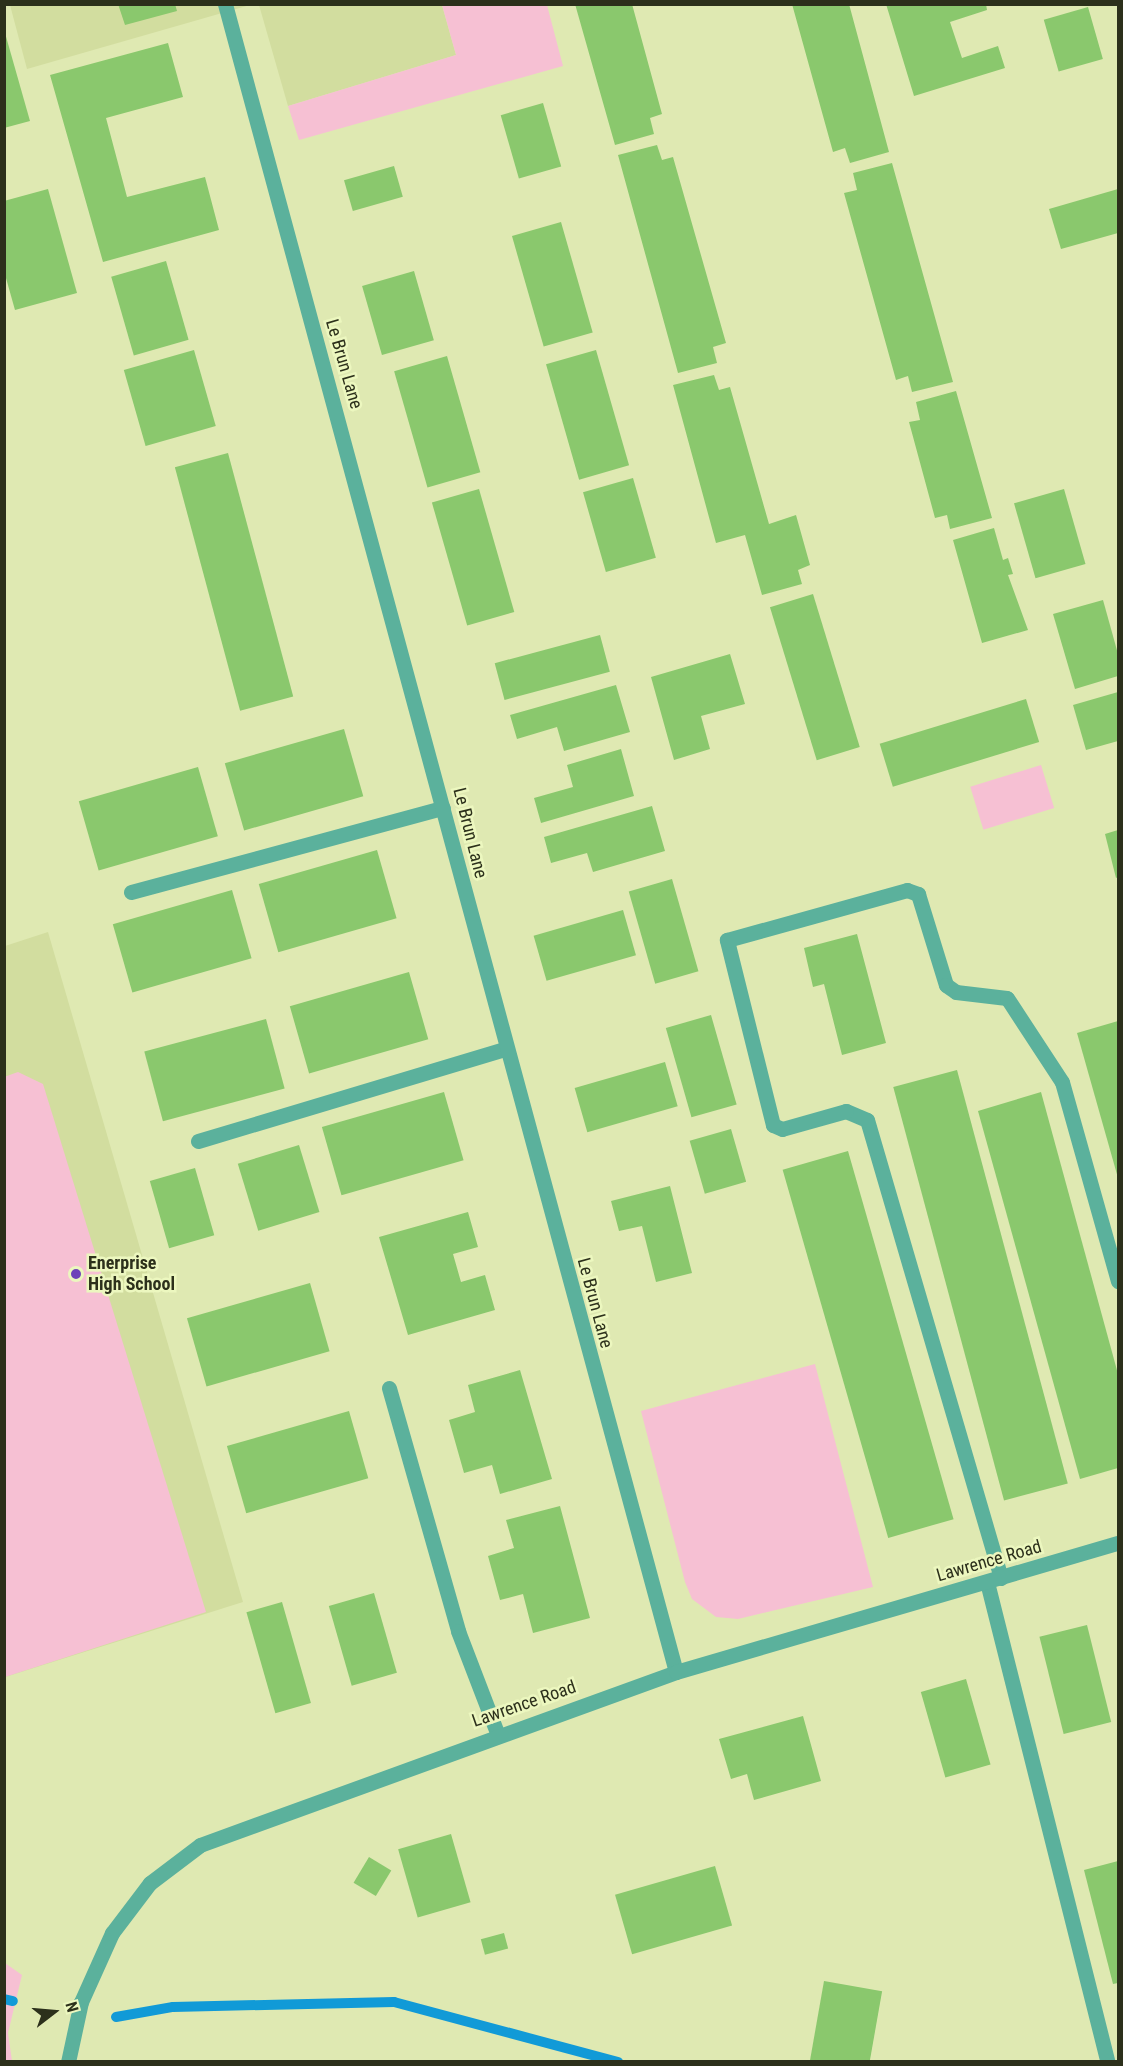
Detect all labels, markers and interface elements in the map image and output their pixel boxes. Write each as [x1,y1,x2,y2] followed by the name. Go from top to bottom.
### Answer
[321,317,367,411] street label: Le Brun Lane
[448,786,492,880] street label: Le Brun Lane
[88,1253,175,1296] place label: Enerprise High School
[573,1256,617,1350] street label: Le Brun Lane
[69,1267,83,1281] marker: Enerprise High School
[934,1536,1044,1586] street label: Lawrence Road
[469,1676,579,1732] street label: Lawrence Road
[24,1982,84,2042] north arrow
[61,2000,82,2014] text: N

